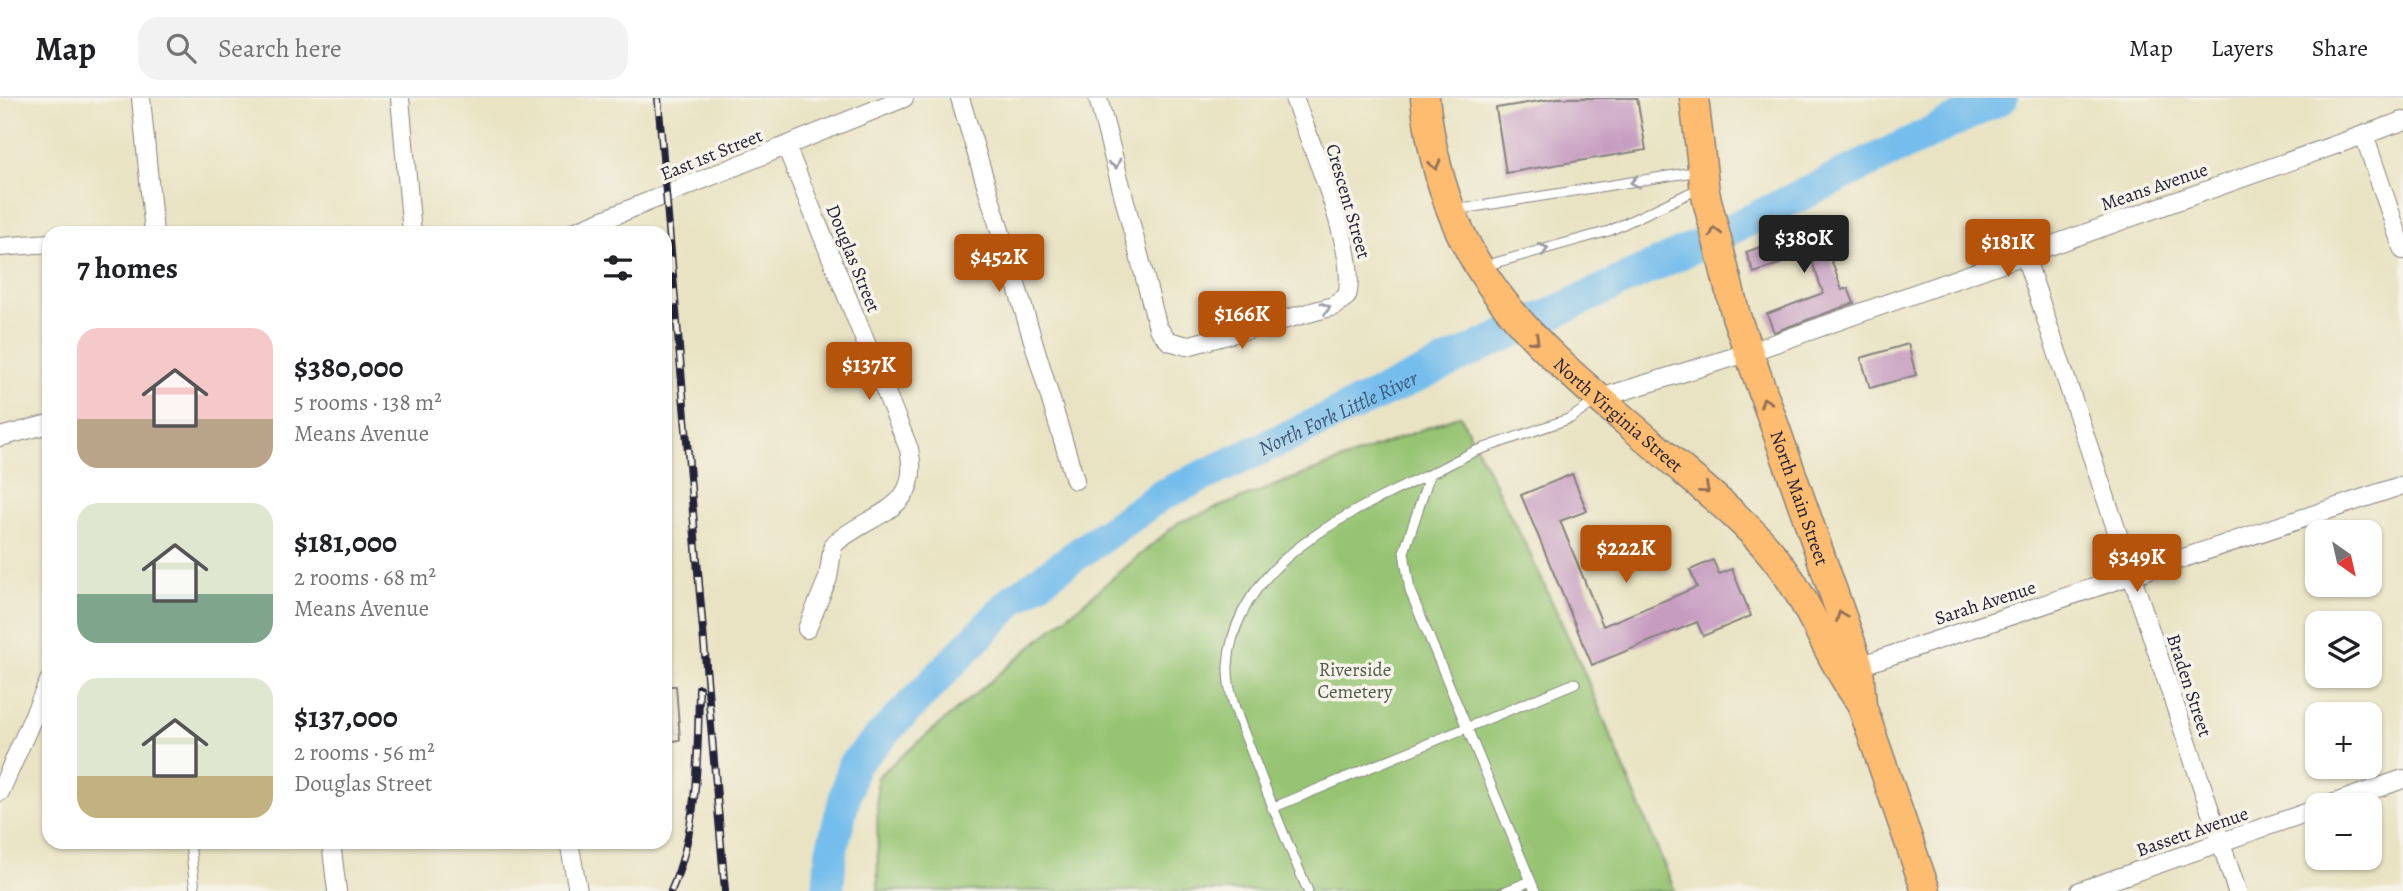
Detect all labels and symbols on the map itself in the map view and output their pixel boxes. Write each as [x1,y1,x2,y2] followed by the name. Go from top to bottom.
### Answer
[656,123,766,187] street label: East 1st Street
[1319,141,1377,262] street label: Crescent Street
[2097,157,2211,217] street label: Means Avenue
[1107,158,1121,170] one-way arrow
[1427,159,1441,171] one-way arrow
[1629,174,1641,189] one-way arrow
[820,201,887,316] street label: Douglas Street
[1755,216,1853,275] pin: $380K
[1959,220,2057,279] pin: $181K
[1708,227,1723,239] one-way arrow
[950,234,1048,294] pin: $452K
[1538,243,1550,257] one-way arrow
[1193,292,1291,351] pin: $166K
[1320,301,1332,316] one-way arrow
[1527,331,1540,344] one-way arrow
[820,342,918,402] pin: $137K
[1548,352,1688,479] street label: North Virginia Street
[1254,364,1423,462] water label: North Fork Little River
[1759,396,1773,408] one-way arrow
[1763,427,1835,569] street label: North Main Street
[1697,481,1710,493] one-way arrow
[2305,520,2382,597] north arrow
[1577,526,1675,585] pin: $222K
[2088,534,2186,594] pin: $349K
[1931,574,2039,632] street label: Sarah Avenue
[1836,611,1850,623] one-way arrow
[2160,631,2218,740] street label: Braden Street
[1317,657,1393,705] park label: Riverside Cemetery
[2133,801,2252,863] street label: Bassett Avenue

